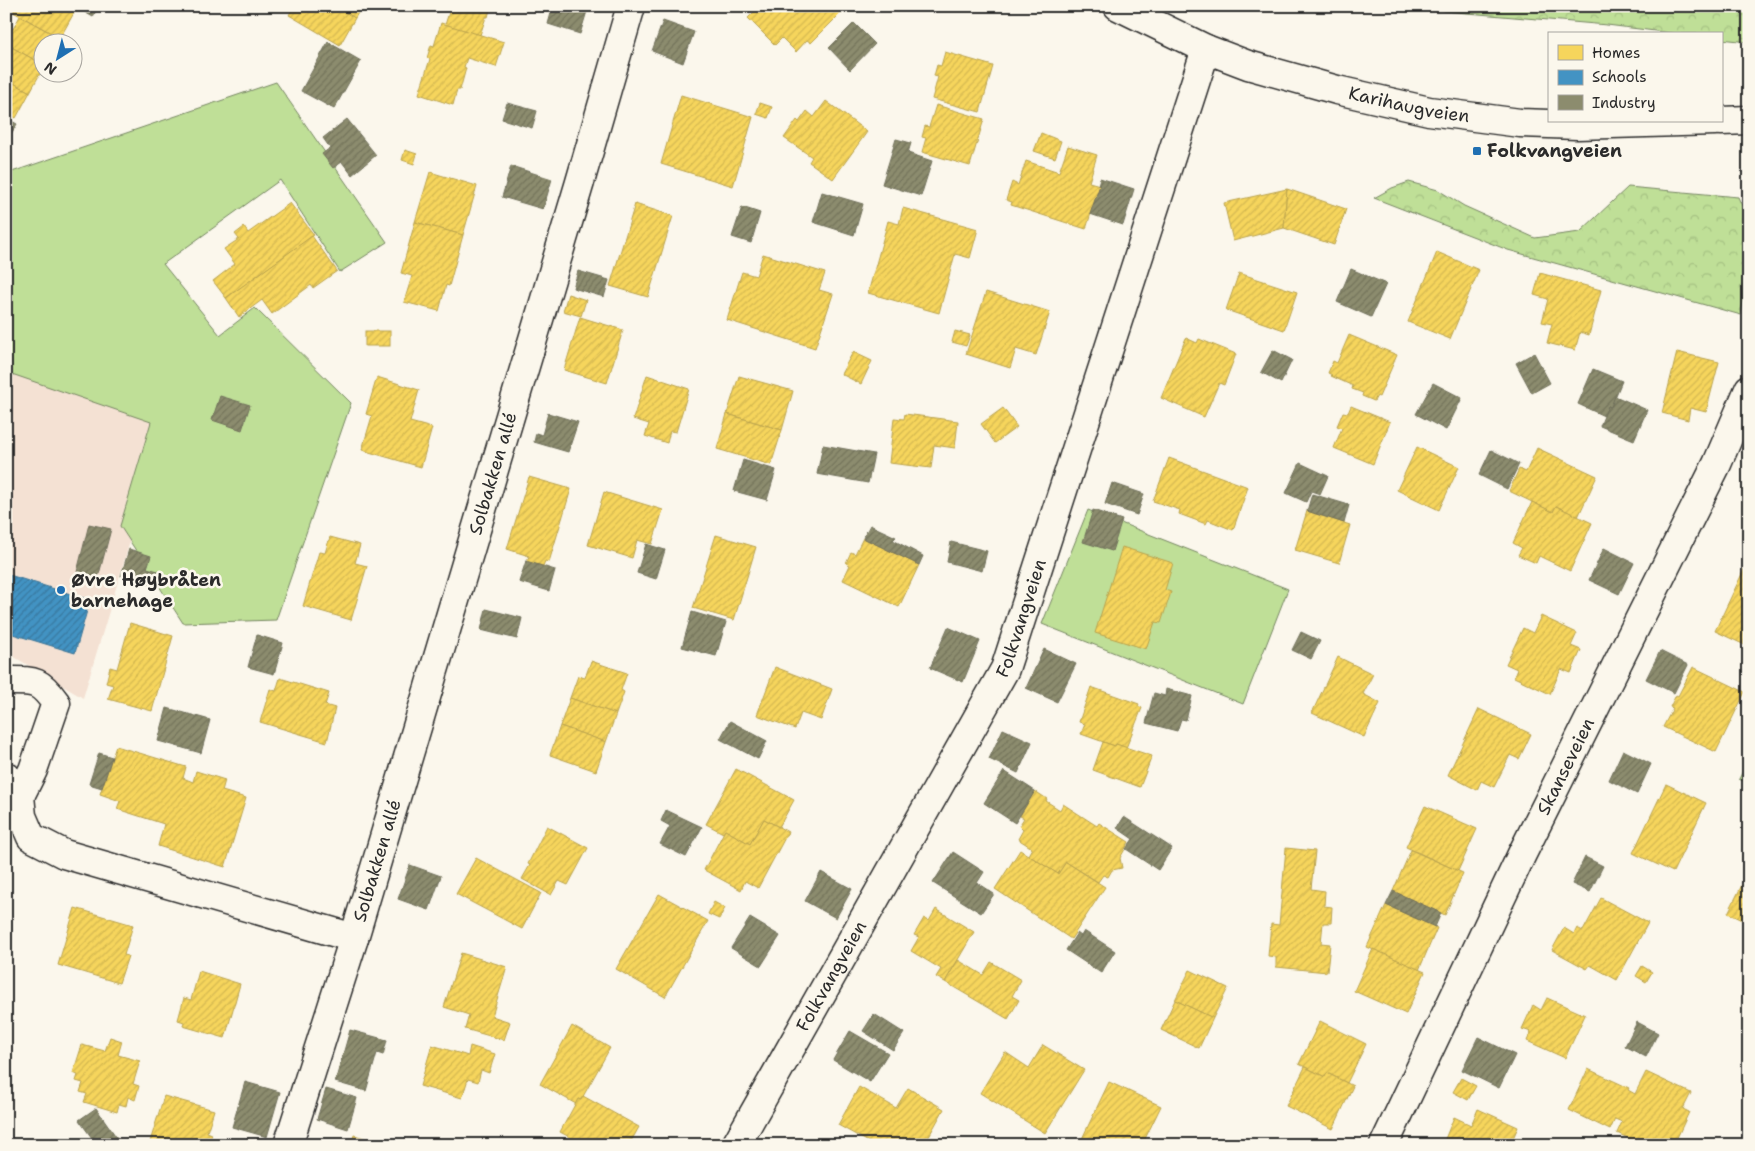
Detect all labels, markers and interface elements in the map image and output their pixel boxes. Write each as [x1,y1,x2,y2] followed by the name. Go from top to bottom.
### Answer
[32,32,82,82] north arrow
[1548,32,1722,122] legend
[1592,43,1640,63] text: Homes
[41,58,60,79] text: N
[1592,67,1647,87] text: Schools
[1346,81,1471,128] street label: Karihaugveien
[1592,93,1656,113] text: Industry
[1487,139,1622,163] place label: Folkvangveien
[1471,145,1483,157] marker: Folkvangveien
[463,409,522,538] street label: Solbakken allé
[990,556,1052,682] street label: Folkvangveien
[71,568,221,613] place label: Øvre Høybråten barnehage
[55,584,67,596] marker: Øvre Høybråten barnehage
[1531,714,1600,819] street label: Skanseveien
[347,797,407,925] street label: Solbakken allé
[791,917,872,1036] street label: Folkvangveien

